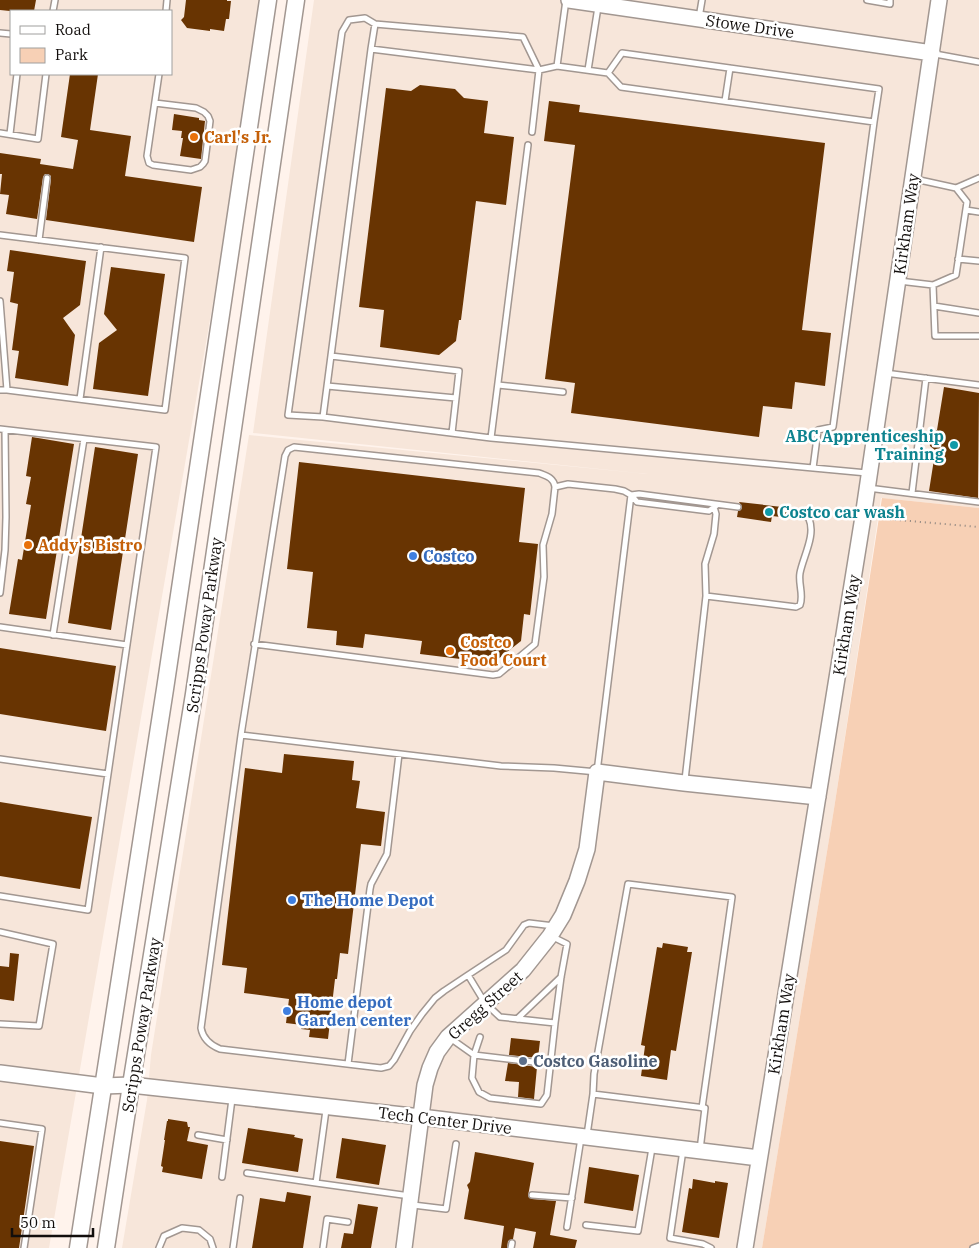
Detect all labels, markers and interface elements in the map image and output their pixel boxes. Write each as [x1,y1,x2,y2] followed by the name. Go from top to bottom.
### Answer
[10,10,172,75] legend
[705,10,795,42] street label: Stowe Drive
[55,20,91,39] text: Road
[55,45,88,64] text: Park
[204,127,272,147] place label: Carl's Jr.
[188,131,200,143] marker: Carl's Jr.
[889,172,923,276] street label: Kirkham Way
[785,426,945,464] place label: ABC Apprenticeship Training
[948,439,960,451] marker: ABC Apprenticeship Training
[779,502,905,522] place label: Costco car wash
[763,506,775,518] marker: Costco car wash
[38,535,143,555] place label: Addy's Bistro
[182,536,226,714] street label: Scripps Poway Parkway
[22,539,34,551] marker: Addy's Bistro
[423,546,475,566] place label: Costco
[407,550,419,562] marker: Costco
[828,573,864,677] street label: Kirkham Way
[460,632,546,670] place label: Costco Food Court
[444,645,456,657] marker: Costco Food Court
[302,890,434,910] place label: The Home Depot
[286,894,298,906] marker: The Home Depot
[117,936,165,1114] street label: Scripps Poway Parkway
[444,966,527,1044] street label: Gregg Street
[763,972,799,1076] street label: Kirkham Way
[297,992,411,1030] place label: Home depot Garden center
[281,1005,293,1017] marker: Home depot Garden center
[533,1051,658,1071] place label: Costco Gasoline
[517,1055,529,1067] marker: Costco Gasoline
[377,1102,513,1138] street label: Tech Center Drive
[12,1206,94,1238] scale bar
[20,1213,56,1232] text: 50 m

